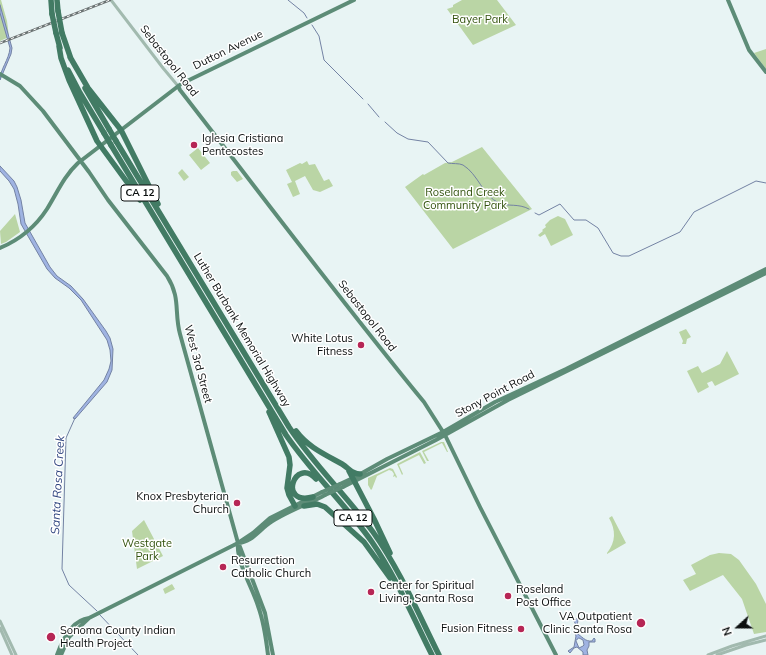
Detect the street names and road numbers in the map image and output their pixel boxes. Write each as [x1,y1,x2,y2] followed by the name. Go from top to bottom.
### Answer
[137,23,201,99] street label: Sebastopol Road
[191,27,265,73] street label: Dutton Avenue
[121,185,159,201] road number: CA 12
[191,251,293,409] street label: Luther Burbank Memorial Highway
[335,278,399,354] street label: Sebastopol Road
[181,324,215,404] street label: West 3rd Street
[453,368,537,420] street label: Stony Point Road
[334,510,372,526] road number: CA 12

